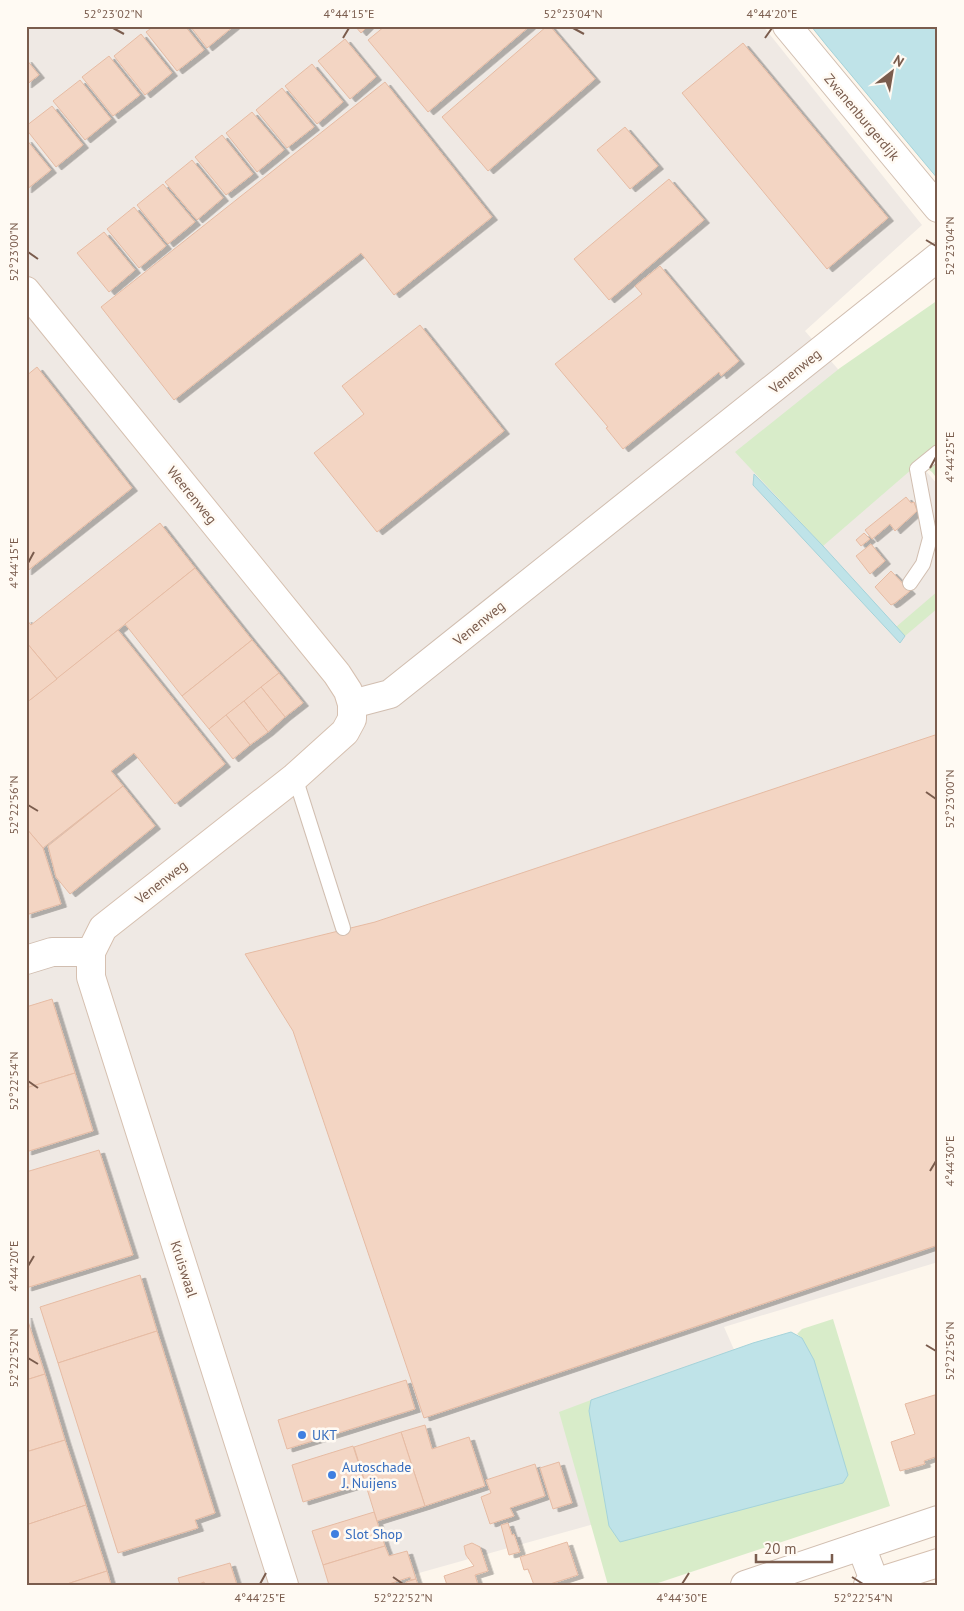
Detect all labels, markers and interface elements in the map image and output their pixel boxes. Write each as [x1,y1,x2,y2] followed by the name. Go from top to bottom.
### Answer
[83,6,143,21] text: 52°23'02"N
[324,6,374,21] text: 4°44'15"E
[543,6,603,21] text: 52°23'04"N
[747,6,797,21] text: 4°44'20"E
[866,48,916,98] north arrow
[890,51,907,71] text: N
[820,70,904,164] street label: Zwanenburgerdijk
[942,216,957,276] text: 52°23'04"N
[6,222,21,282] text: 52°23'00"N
[765,345,824,398] street label: Venenweg
[942,432,957,482] text: 4°44'25"E
[163,462,221,528] street label: Weerenweg
[6,538,21,588] text: 4°44'15"E
[449,597,508,650] street label: Venenweg
[942,769,957,829] text: 52°23'00"N
[6,775,21,835] text: 52°22'56"N
[131,856,191,909] street label: Venenweg
[6,1051,21,1111] text: 52°22'54"N
[942,1136,957,1186] text: 4°44'30"E
[166,1238,202,1300] street label: Kruiswaal
[6,1241,21,1291] text: 4°44'20"E
[942,1321,957,1381] text: 52°22'56"N
[6,1328,21,1388] text: 52°22'52"N
[312,1426,337,1444] place label: UKT
[296,1429,308,1441] marker: UKT
[341,1458,411,1492] place label: Autoschade J. Nuijens
[326,1469,338,1481] marker: Autoschade J. Nuijens
[345,1525,403,1543] place label: Slot Shop
[329,1528,341,1540] marker: Slot Shop
[756,1531,833,1563] scale bar
[764,1539,797,1558] text: 20 m
[235,1590,285,1605] text: 4°44'25"E
[373,1590,433,1605] text: 52°22'52"N
[657,1590,707,1605] text: 4°44'30"E
[833,1590,893,1605] text: 52°22'54"N

